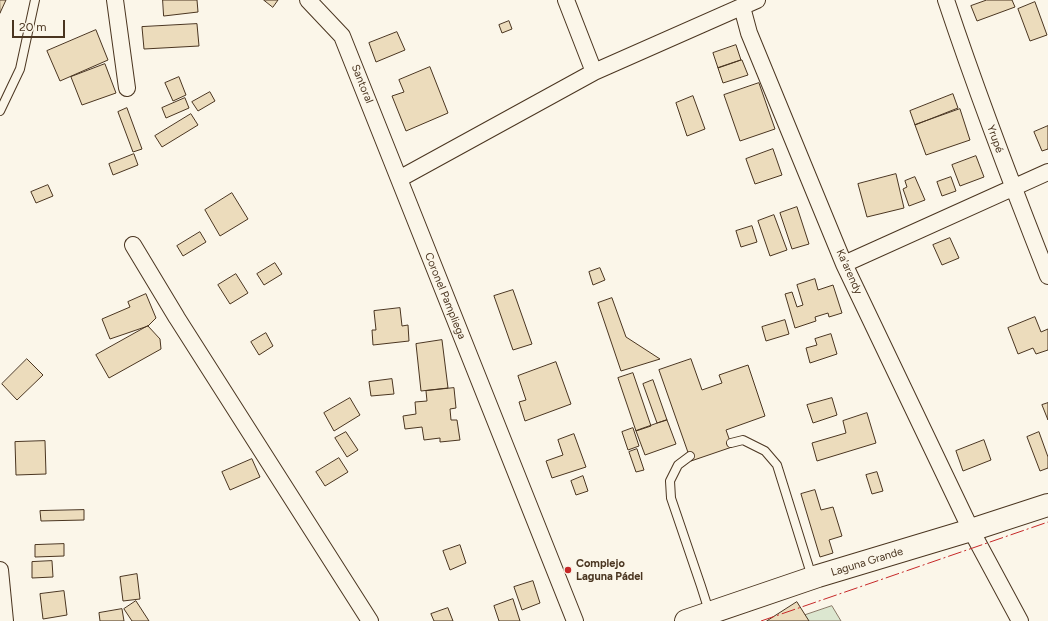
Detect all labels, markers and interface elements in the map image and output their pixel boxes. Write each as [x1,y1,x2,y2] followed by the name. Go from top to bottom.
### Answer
[14,12,67,38] scale bar
[19,20,47,34] text: 20 m
[348,63,376,105] street label: Santoral
[984,123,1006,155] street label: Yrupé
[833,247,865,297] street label: Ka'arendy
[422,251,468,341] street label: Coronel Pampliega
[829,545,905,579] street label: Laguna Grande
[576,557,643,583] place label: Complejo Laguna Pádel
[563,565,573,575] marker: Complejo Laguna Pádel

